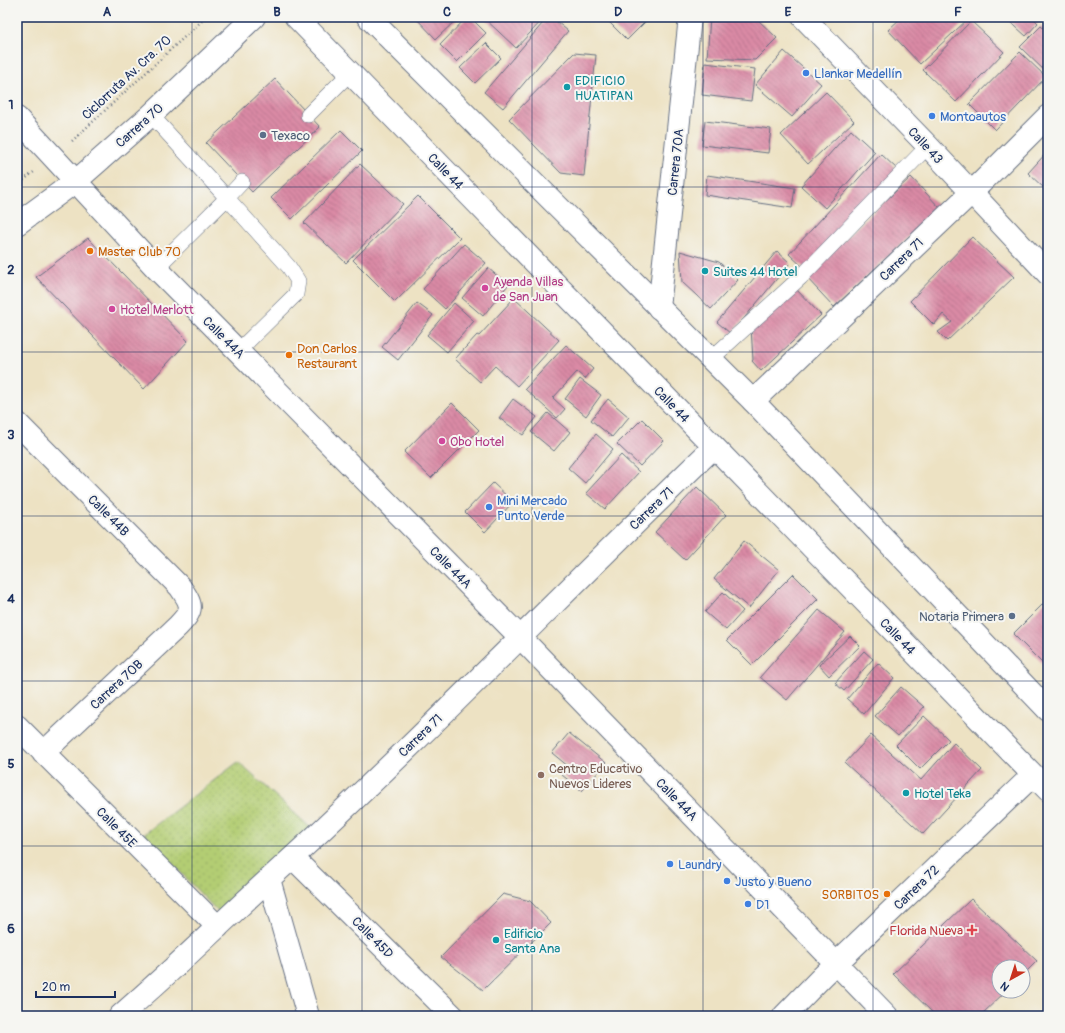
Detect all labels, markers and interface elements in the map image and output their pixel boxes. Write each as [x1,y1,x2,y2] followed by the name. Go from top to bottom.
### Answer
[103,4,112,20] text: A
[273,4,281,20] text: B
[443,4,451,20] text: C
[614,4,622,20] text: D
[785,4,792,20] text: E
[954,4,962,20] text: F
[79,32,175,123] street label: Ciclorruta Av. Cra. 70
[814,66,902,82] place label: Llankar Medellín
[801,68,811,78] marker: Llankar Medellín
[575,73,633,104] place label: EDIFICIO HUATIPAN
[562,82,572,92] marker: EDIFICIO HUATIPAN
[8,97,14,113] text: 1
[112,100,167,151] street label: Carrera 70
[940,109,1006,125] place label: Montoautos
[927,111,937,121] marker: Montoautos
[904,124,946,167] street label: Calle 43
[665,127,688,196] street label: Carrera 70A
[271,128,310,144] place label: Texaco
[258,130,268,140] marker: Texaco
[424,150,467,194] street label: Calle 44
[876,235,927,285] street label: Carrera 71
[98,244,181,260] place label: Master Club 70
[85,246,95,256] marker: Master Club 70
[7,262,15,278] text: 2
[713,264,798,280] place label: Suites 44 Hotel
[700,266,710,276] marker: Suites 44 Hotel
[493,274,563,305] place label: Ayenda Villas de San Juan
[480,283,490,293] marker: Ayenda Villas de San Juan
[120,302,194,318] place label: Hotel Merlott
[107,304,117,314] marker: Hotel Merlott
[199,313,248,362] street label: Calle 44A
[297,341,358,372] place label: Don Carlos Restaurant
[284,350,294,360] marker: Don Carlos Restaurant
[650,383,693,427] street label: Calle 44
[7,427,15,443] text: 3
[450,434,504,450] place label: Obo Hotel
[437,436,447,446] marker: Obo Hotel
[626,484,677,534] street label: Carrera 71
[84,492,132,540] street label: Calle 44B
[497,493,567,524] place label: Mini Mercado Punto Verde
[484,502,494,512] marker: Mini Mercado Punto Verde
[426,543,475,592] street label: Calle 44A
[7,591,15,607] text: 4
[919,609,1004,625] place label: Notaria Primera
[1007,611,1017,621] marker: Notaria Primera
[876,615,919,659] street label: Calle 44
[87,656,146,713] street label: Carrera 70B
[395,711,446,761] street label: Carrera 71
[7,756,15,772] text: 5
[549,761,643,792] place label: Centro Educativo Nuevos Lideres
[536,770,546,780] marker: Centro Educativo Nuevos Lideres
[652,775,701,825] street label: Calle 44A
[914,786,971,802] place label: Hotel Teka
[901,788,911,798] marker: Hotel Teka
[93,804,140,851] street label: Calle 45E
[678,857,722,873] place label: Laundry
[665,859,675,869] marker: Laundry
[891,862,943,913] street label: Carrera 72
[735,874,812,890] place label: Justo y Bueno
[722,876,732,886] marker: Justo y Bueno
[822,887,879,903] place label: SORBITOS
[882,889,892,899] marker: SORBITOS
[756,897,769,913] place label: D1
[743,899,753,909] marker: D1
[348,914,396,962] street label: Calle 45D
[7,921,15,937] text: 6
[889,923,963,939] place label: Florida Nueva
[966,924,978,936] marker: Florida Nueva
[504,926,560,957] place label: Edificio Santa Ana
[491,935,501,945] marker: Edificio Santa Ana
[991,959,1031,999] north arrow
[36,973,115,999] scale bar
[998,979,1012,994] text: N
[42,980,71,995] text: 20 m

